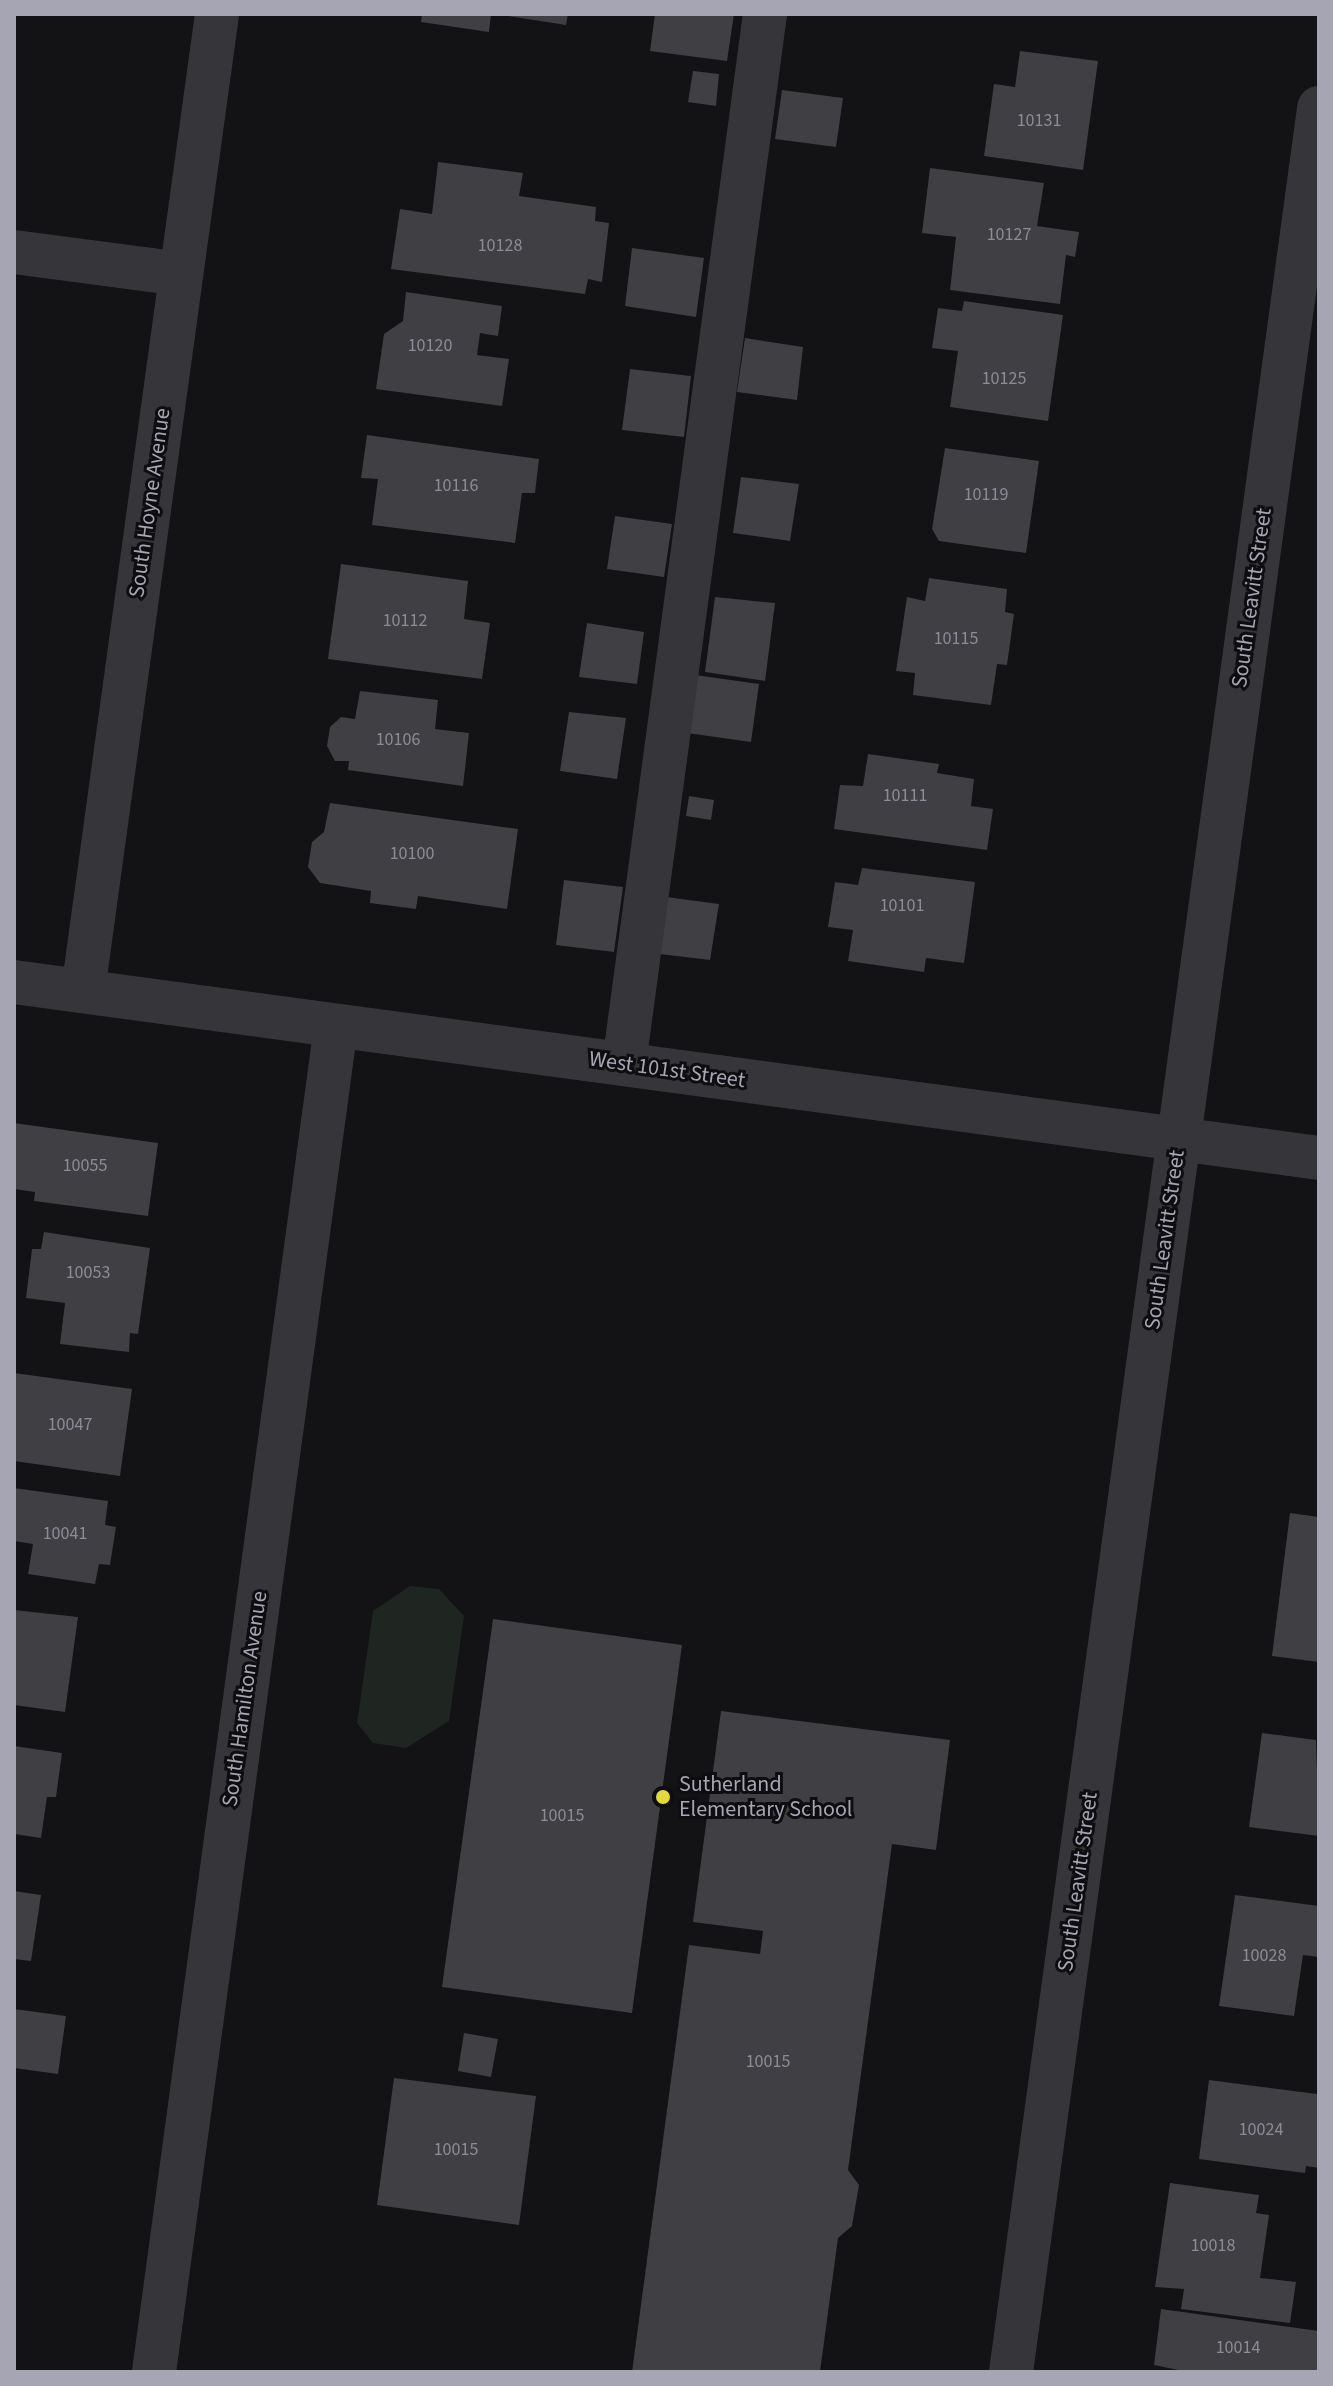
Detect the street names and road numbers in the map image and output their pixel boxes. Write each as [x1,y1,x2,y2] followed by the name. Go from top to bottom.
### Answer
[124,407,176,599] street label: South Hoyne Avenue
[1226,506,1278,690] street label: South Leavitt Street
[587,1046,747,1094] street label: West 101st Street
[1139,1148,1191,1332] street label: South Leavitt Street
[217,1590,273,1808] street label: South Hamilton Avenue
[1052,1790,1104,1974] street label: South Leavitt Street

